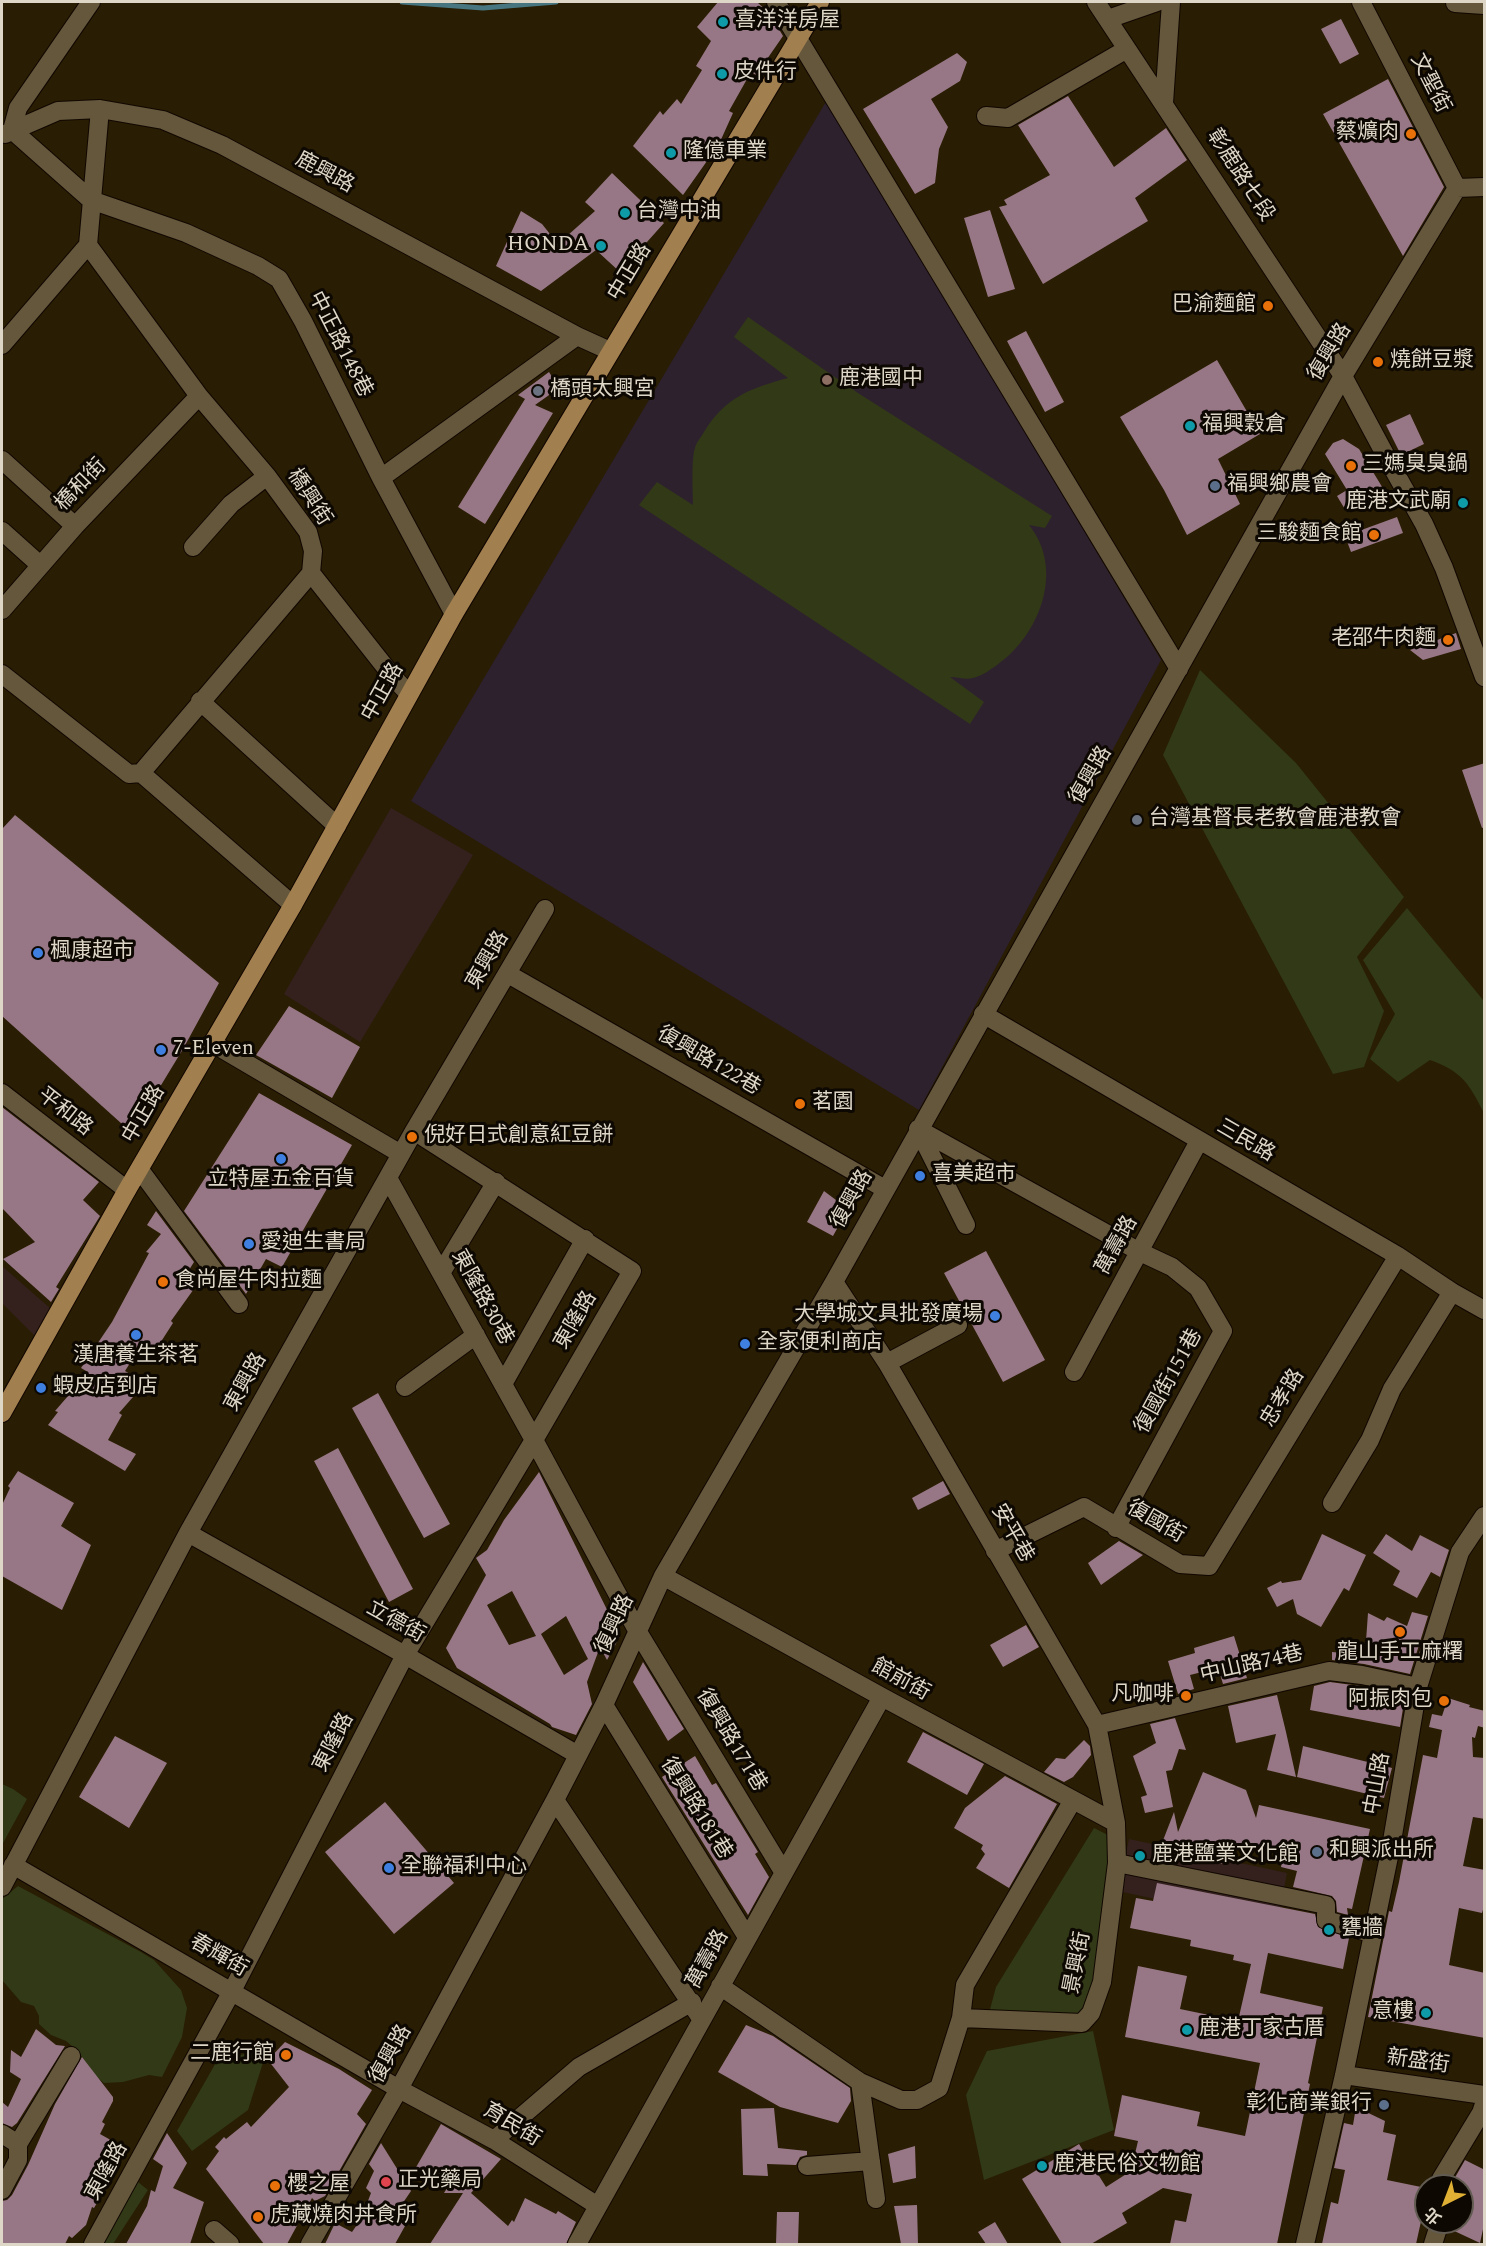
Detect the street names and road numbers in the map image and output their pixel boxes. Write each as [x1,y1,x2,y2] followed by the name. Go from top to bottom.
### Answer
[1403,50,1455,118] street label: 文聖街
[1200,125,1278,227] street label: 彰鹿路七段
[290,148,358,200] street label: 鹿興路
[604,240,658,306] street label: 中正路
[302,288,376,402] street label: 中正路148巷
[1304,320,1358,386] street label: 復興路
[51,455,113,517] street label: 橋和街
[280,465,336,531] street label: 橋興街
[358,659,410,727] street label: 中正路
[1065,742,1119,810] street label: 復興路
[462,927,516,995] street label: 東興路
[652,1022,764,1102] street label: 復興路122巷
[118,1081,172,1149] street label: 中正路
[31,1084,97,1142] street label: 平和路
[1211,1115,1279,1169] street label: 三民路
[827,1166,879,1234] street label: 復興路
[1092,1212,1144,1280] street label: 萬壽路
[445,1246,517,1350] street label: 東隆路30巷
[550,1287,604,1355] street label: 東隆路
[1131,1325,1209,1439] street label: 復國街151巷
[221,1349,273,1417] street label: 東興路
[1257,1366,1311,1432] street label: 忠孝路
[1121,1496,1189,1550] street label: 復國街
[984,1500,1038,1568] street label: 安平巷
[591,1591,641,1659] street label: 復興路
[361,1597,429,1649] street label: 立德街
[1198,1642,1306,1690] street label: 中山路74巷
[866,1655,934,1707] street label: 館前街
[689,1685,771,1797] street label: 復興路171巷
[309,1709,361,1777] street label: 東隆路
[1361,1751,1397,1817] street label: 中山路
[654,1753,736,1865] street label: 復興路181巷
[683,1926,735,1994] street label: 萬壽路
[184,1930,252,1984] street label: 春輝街
[1061,1930,1097,1996] street label: 景興街
[366,2021,418,2089] street label: 復興路
[1385,2046,1451,2080] street label: 新盛街
[478,2099,544,2153] street label: 育民街
[82,2138,134,2206] street label: 東隆路

